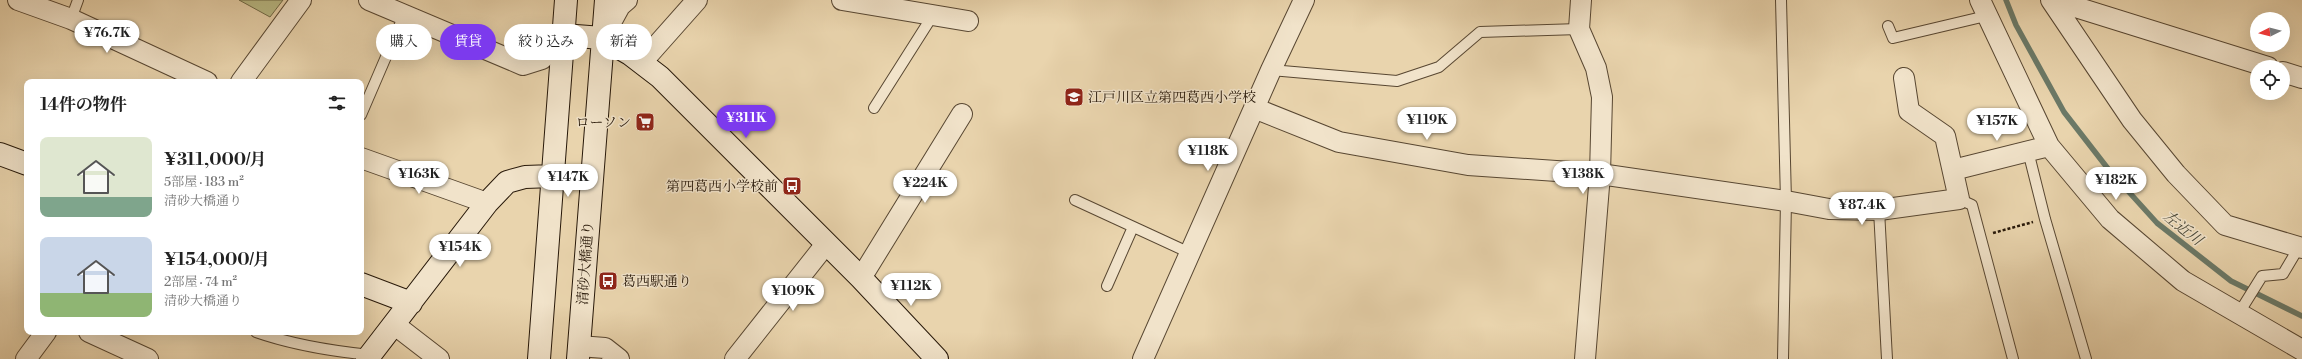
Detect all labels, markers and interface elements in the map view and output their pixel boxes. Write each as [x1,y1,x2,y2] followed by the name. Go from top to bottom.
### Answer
[2250,12,2290,52] north arrow
[2250,12,2290,100] map controls
[74,20,140,54] pin: ¥76.7K
[376,24,432,60] chip: 購入
[440,24,496,60] chip: 賃貸
[504,24,588,60] chip: 絞り込み
[596,24,652,60] chip: 新着
[83,25,131,41] text: ¥76.7K
[2250,60,2290,100] button: locate
[1063,86,1085,108] school or university icon: 江戸川区立第四葛西小学校
[1088,89,1256,107] place label: 江戸川区立第四葛西小学校
[326,92,348,114] icon: filters
[40,94,127,116] text: 14件の物件
[718,105,774,139] pin: ¥311K
[1399,107,1455,141] pin: ¥119K
[1969,108,2025,142] pin: ¥157K
[726,110,766,126] text: ¥311K
[634,111,656,133] supermarket icon: ローソン
[1406,112,1448,128] text: ¥119K
[1976,113,2018,129] text: ¥157K
[576,114,631,132] place label: ローソン
[1180,138,1236,172] pin: ¥118K
[1187,143,1229,159] text: ¥118K
[164,149,266,171] text: ¥311,000/月
[72,153,120,201] icon: home
[391,161,447,195] pin: ¥163K
[1555,161,1611,195] pin: ¥138K
[540,164,596,198] pin: ¥147K
[398,166,440,182] text: ¥163K
[1562,166,1604,182] text: ¥138K
[2088,167,2144,201] pin: ¥182K
[547,169,589,185] text: ¥147K
[897,170,953,204] pin: ¥224K
[2095,172,2137,188] text: ¥182K
[164,174,244,190] text: 5部屋 · 183 m²
[781,175,803,197] bus stop icon: 第四葛西小学校前
[902,175,948,191] text: ¥224K
[666,178,778,196] place label: 第四葛西小学校前
[1829,192,1895,226] pin: ¥87.4K
[164,193,242,209] text: 清砂大橋通り
[1838,197,1886,213] text: ¥87.4K
[2159,207,2208,251] water label: 左近川
[574,221,598,306] street label: 清砂大橋通り
[432,234,488,268] pin: ¥154K
[438,239,482,255] text: ¥154K
[164,249,270,271] text: ¥154,000/月
[72,253,120,301] icon: home
[597,270,619,292] bus stop icon: 葛西駅通り
[622,273,692,291] place label: 葛西駅通り
[883,273,939,307] pin: ¥112K
[164,274,237,290] text: 2部屋 · 74 m²
[765,278,821,312] pin: ¥109K
[890,278,932,294] text: ¥112K
[771,283,815,299] text: ¥109K
[164,293,242,309] text: 清砂大橋通り

